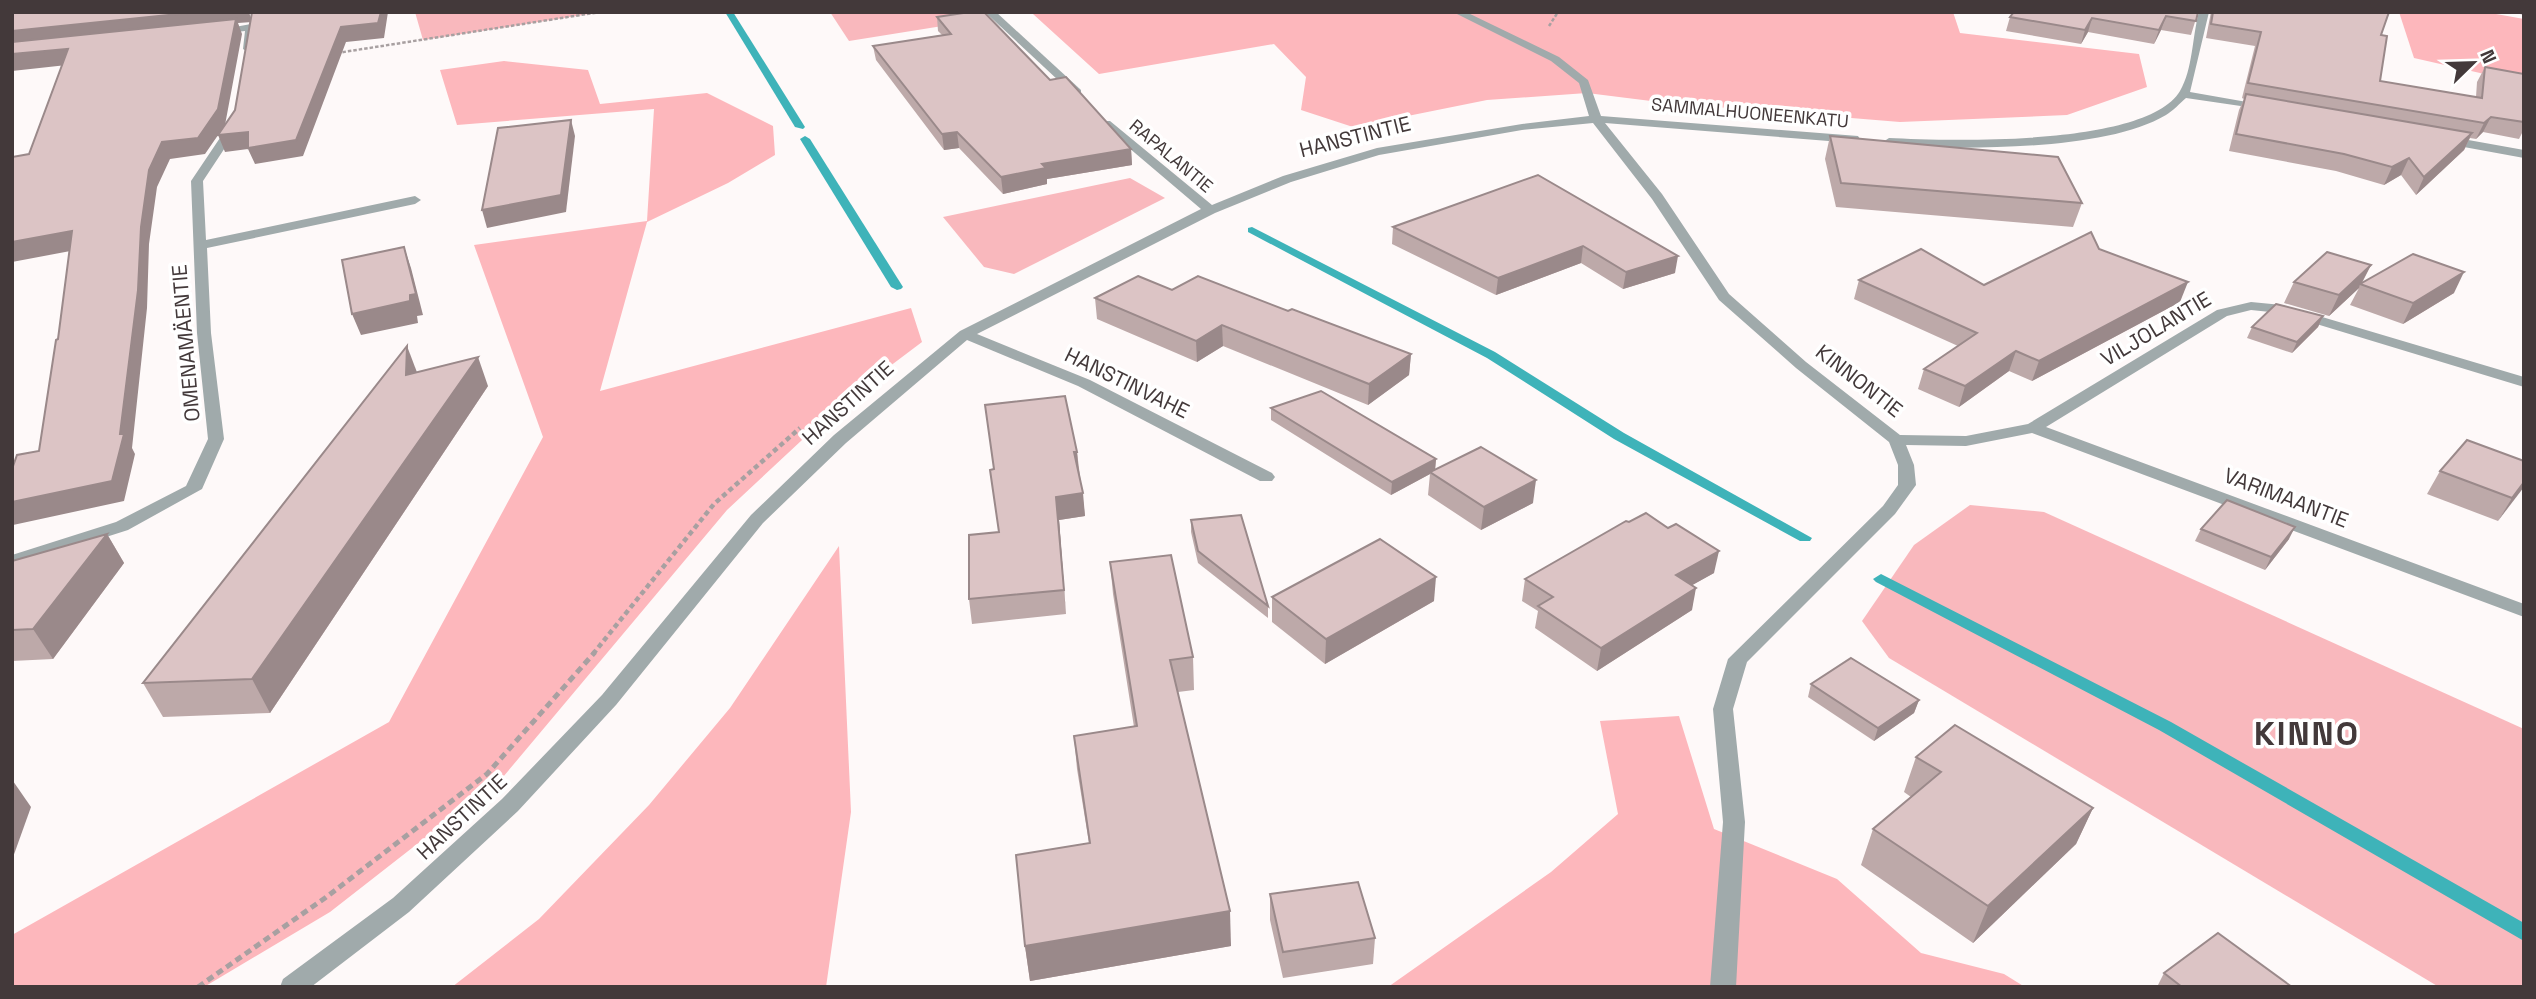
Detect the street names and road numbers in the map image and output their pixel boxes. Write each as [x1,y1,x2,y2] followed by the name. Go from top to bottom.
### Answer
[1650,92,1850,133] street label: SAMMALHUONEENKATU
[1296,110,1413,163] street label: HANSTINTIE
[1125,114,1218,197] street label: RAPALANTIE
[165,263,206,423] street label: OMENAMÄENTIE
[2096,285,2216,372] street label: VILJOLANTIE
[1810,338,1908,423] street label: KINNONTIE
[1060,341,1194,424] street label: HANSTINVAHE
[796,354,899,451] street label: HANSTINTIE
[2220,461,2352,534] street label: VARIMAANTIE
[411,768,513,865] street label: HANSTINTIE

